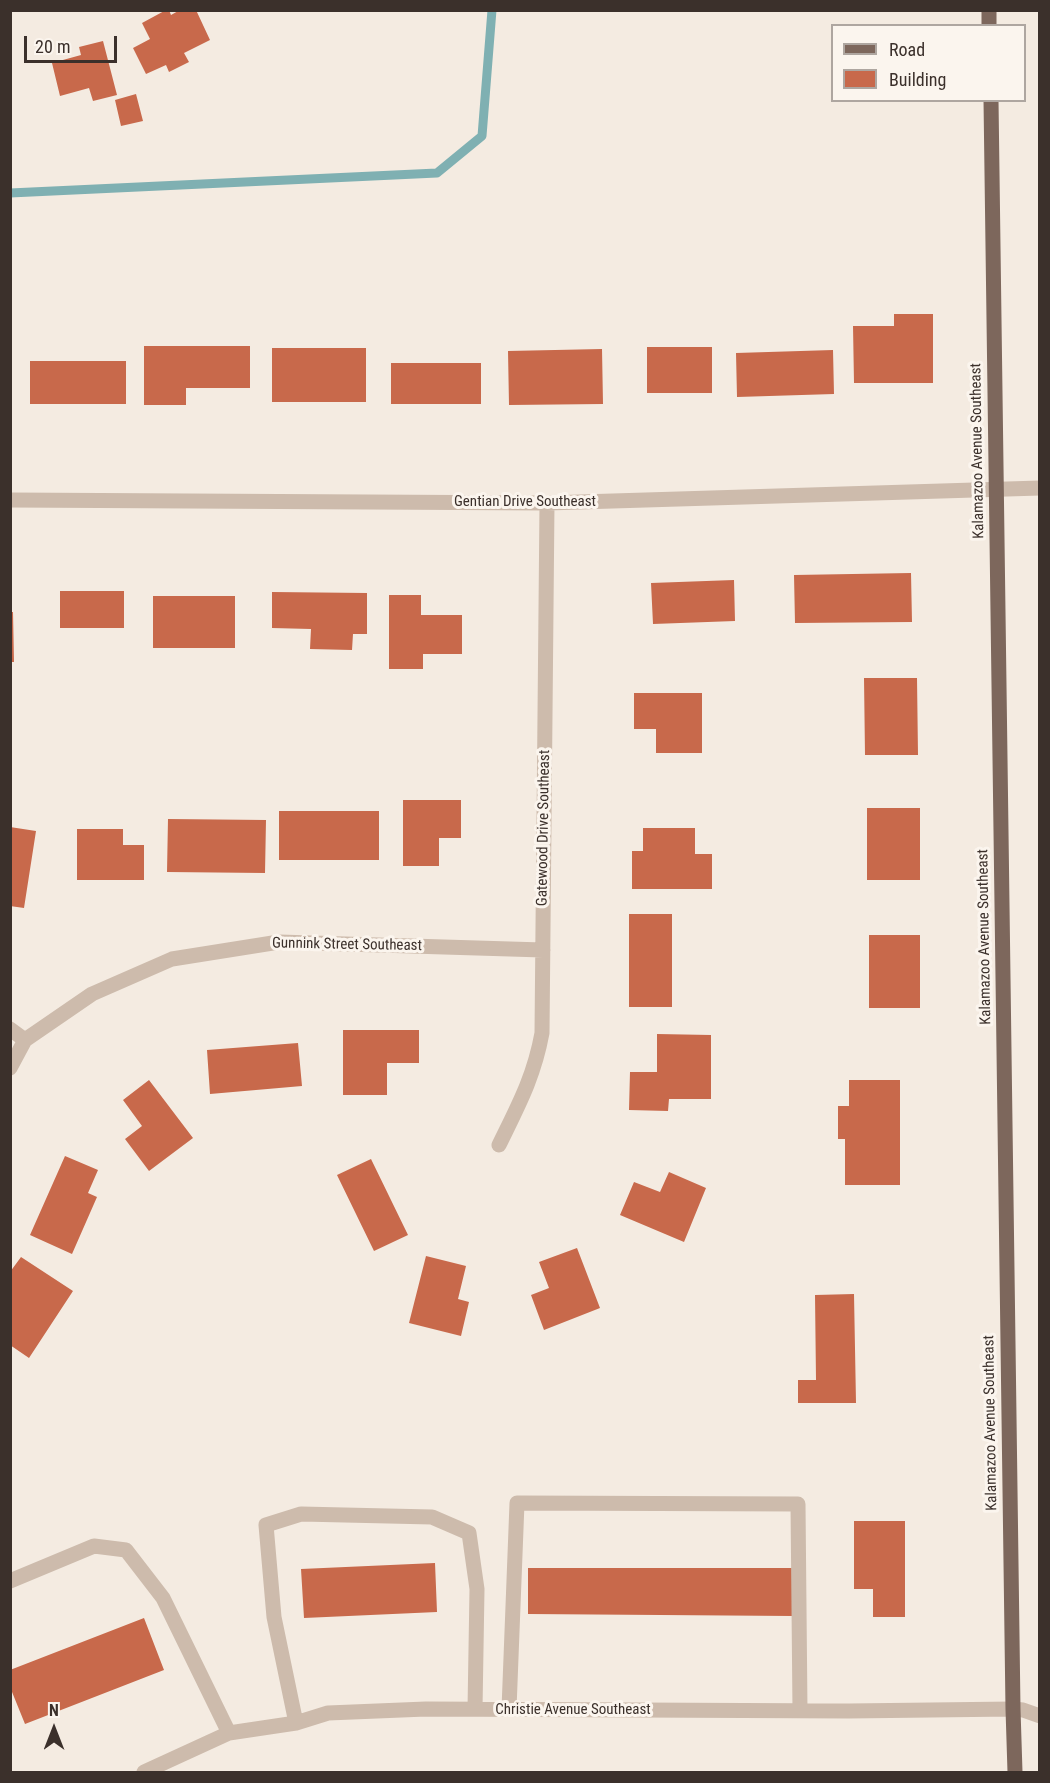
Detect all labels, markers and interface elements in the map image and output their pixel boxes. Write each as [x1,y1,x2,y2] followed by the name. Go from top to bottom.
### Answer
[27,24,120,62] scale bar
[831,24,1026,102] legend
[35,36,70,57] text: 20 m
[889,39,925,60] text: Road
[889,69,946,90] text: Building
[967,363,989,539] street label: Kalamazoo Avenue Southeast
[454,493,596,511] street label: Gentian Drive Southeast
[534,750,554,906] street label: Gatewood Drive Southeast
[974,849,996,1025] street label: Kalamazoo Avenue Southeast
[272,935,422,955] street label: Gunnink Street Southeast
[980,1335,1002,1511] street label: Kalamazoo Avenue Southeast
[24,1699,84,1759] north arrow
[49,1701,59,1720] text: N
[495,1701,651,1719] street label: Christie Avenue Southeast

